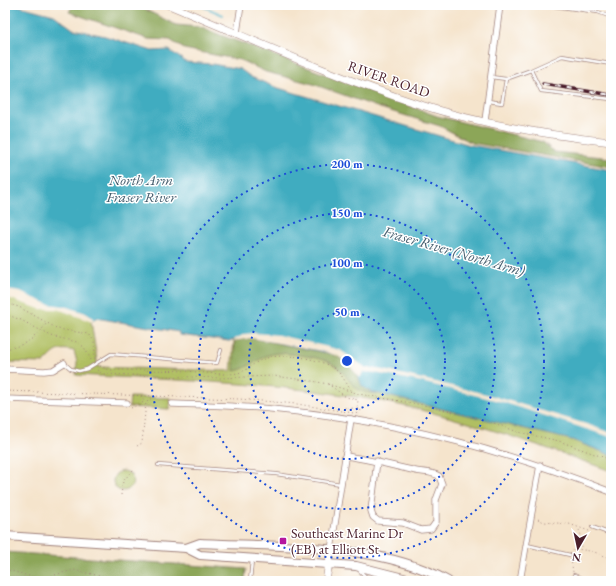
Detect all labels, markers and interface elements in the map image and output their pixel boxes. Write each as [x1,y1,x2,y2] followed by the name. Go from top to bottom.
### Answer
[346,57,433,102] street label: RIVER ROAD
[331,156,363,172] text: 200 m
[105,170,177,206] water label: North Arm Fraser River
[331,205,363,221] text: 150 m
[380,221,527,280] water label: Fraser River (North Arm)
[331,255,363,271] text: 100 m
[334,304,360,320] text: 50 m
[340,354,354,368] centre of rings
[291,524,403,558] place label: Southeast Marine Dr (EB) at Elliott St
[558,528,598,568] north arrow
[278,536,288,546] marker: Southeast Marine Dr (EB) at Elliott St
[571,550,582,565] text: N

